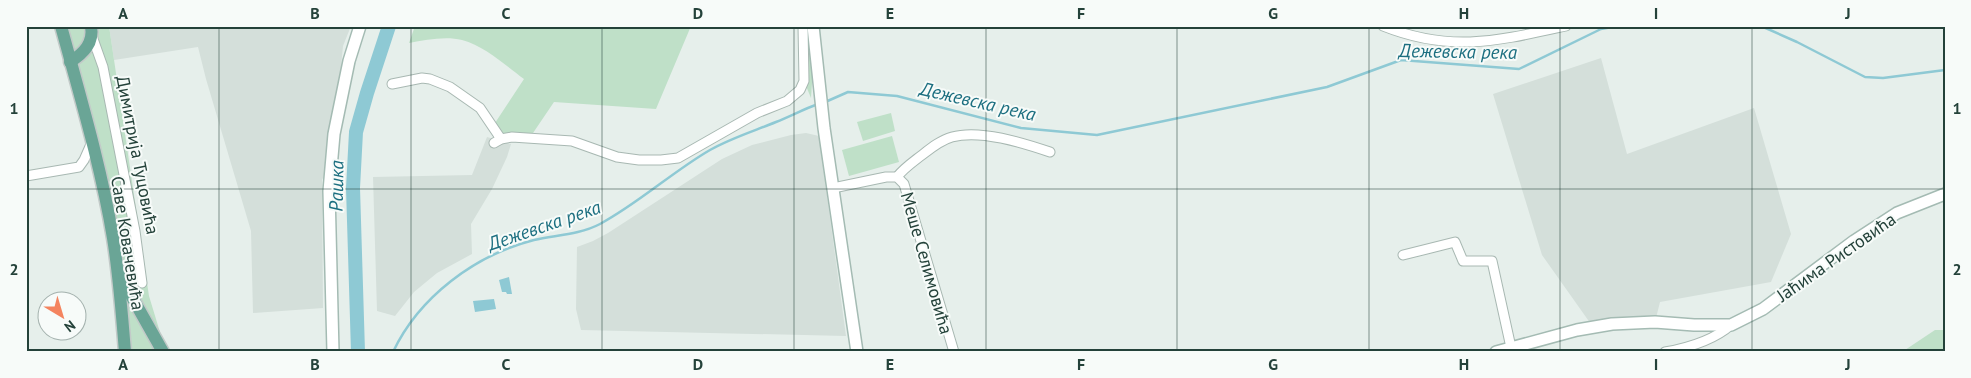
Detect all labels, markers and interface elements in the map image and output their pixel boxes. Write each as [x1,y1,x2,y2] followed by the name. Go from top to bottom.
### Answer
[118,3,128,23] text: A
[310,3,320,23] text: B
[502,3,511,23] text: C
[693,3,703,23] text: D
[886,3,894,23] text: E
[1077,3,1085,23] text: F
[1268,3,1278,23] text: G
[1459,3,1469,23] text: H
[1654,3,1658,23] text: I
[1844,3,1851,23] text: J
[1397,38,1518,64] water label: Дежевска река
[111,74,165,236] street label: Димитрија Туцовића
[916,76,1039,126] water label: Дежевска река
[9,98,19,118] text: 1
[1952,98,1962,118] text: 1
[324,160,348,212] water label: Рашка
[106,174,150,312] street label: Саве Ковачевића
[896,189,958,337] street label: Меше Селимовића
[482,194,604,256] water label: Дежевска река
[1771,207,1900,307] street label: Јаћима Ристовића
[9,259,19,279] text: 2
[1952,259,1962,279] text: 2
[38,290,88,340] north arrow
[61,316,79,336] text: N
[118,354,128,374] text: A
[310,354,320,374] text: B
[502,354,511,374] text: C
[693,354,703,374] text: D
[886,354,894,374] text: E
[1077,354,1085,374] text: F
[1268,354,1278,374] text: G
[1459,354,1469,374] text: H
[1654,354,1658,374] text: I
[1844,354,1851,374] text: J

